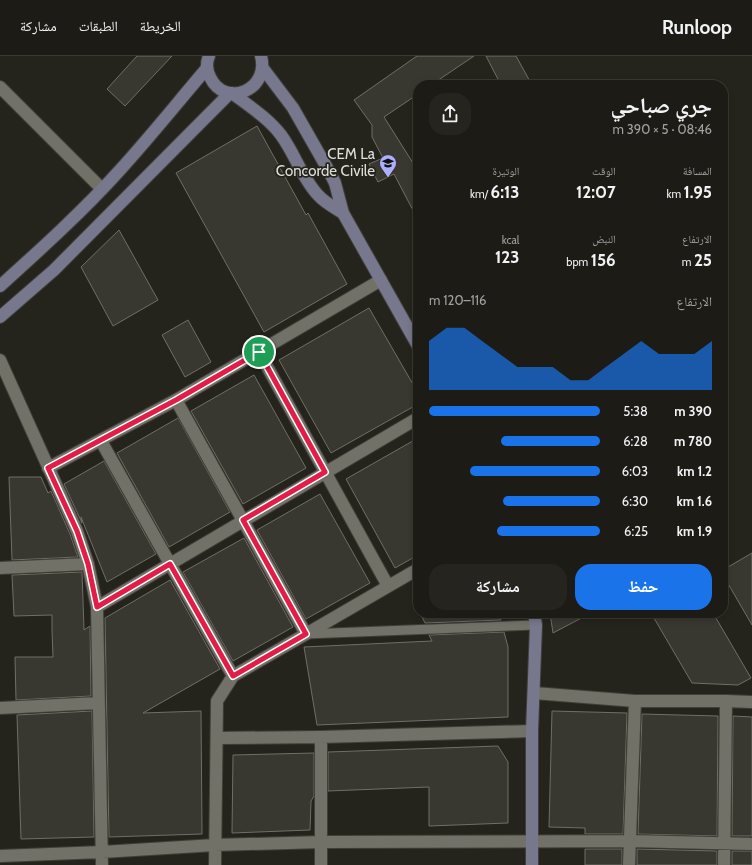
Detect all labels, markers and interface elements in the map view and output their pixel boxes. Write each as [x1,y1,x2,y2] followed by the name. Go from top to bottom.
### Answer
[662,16,732,39] text: Runloop
[20,17,57,35] text: مشاركة
[79,17,118,35] text: الطبقات
[140,17,181,35] text: الخريطة
[610,92,712,119] text: جري صباحي
[429,93,471,135] button: share
[612,121,712,137] text: 08:46 · 5 × 390 m
[276,145,376,180] place label: CEM La Concorde Civile
[378,153,398,178] school or university icon: CEM La Concorde Civile
[493,164,519,178] text: الوتيرة
[592,164,616,178] text: الوقت
[683,164,712,178] text: المسافة
[491,182,519,202] text: 6:13
[576,182,616,202] text: 12:07
[684,182,712,202] text: 1.95
[470,187,491,201] text: /km
[666,187,684,201] text: km
[592,232,616,246] text: النبض
[682,232,712,246] text: الارتفاع
[502,233,519,247] text: kcal
[495,247,519,267] text: 123
[591,250,616,270] text: 156
[694,250,712,270] text: 25
[566,255,591,269] text: bpm
[682,255,694,269] text: m
[429,292,486,308] text: 116–120 m
[677,293,712,309] text: الارتفاع
[242,335,276,369] pin
[248,341,270,363] icon: arrive
[623,403,648,419] text: 5:38
[674,403,712,419] text: 390 m
[623,433,648,449] text: 6:28
[674,433,712,449] text: 780 m
[622,463,648,479] text: 6:03
[677,463,712,479] text: 1.2 km
[622,493,648,509] text: 6:30
[676,493,712,509] text: 1.6 km
[624,523,648,539] text: 6:25
[677,523,712,539] text: 1.9 km
[429,564,567,610] button: مشاركة
[575,564,712,610] button: حفظ

